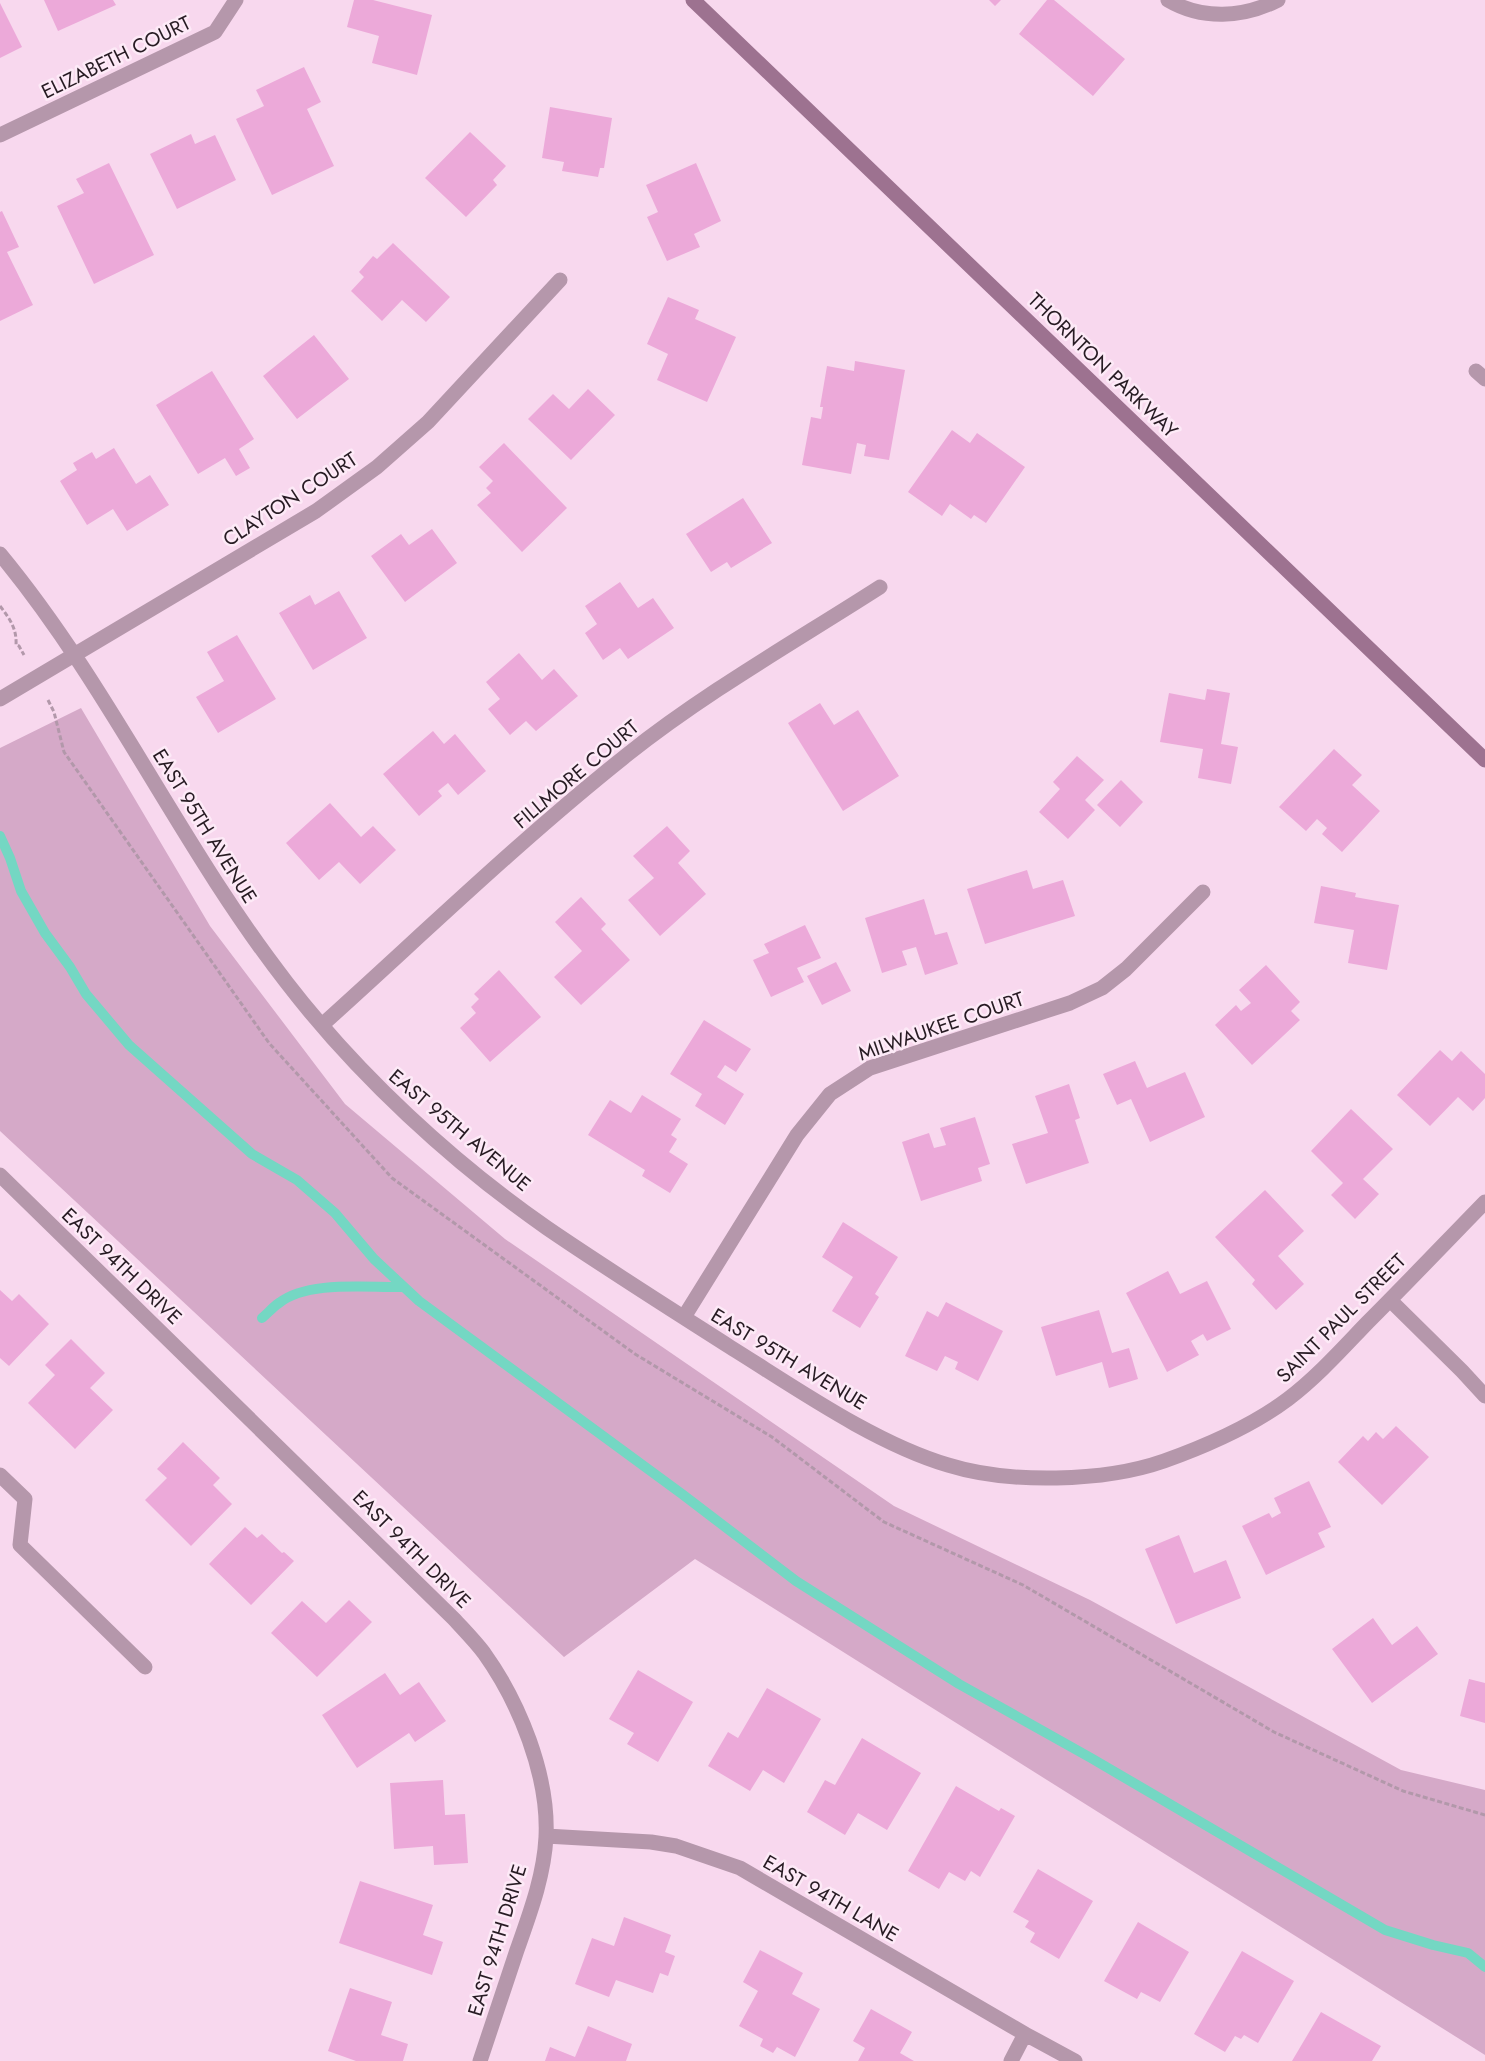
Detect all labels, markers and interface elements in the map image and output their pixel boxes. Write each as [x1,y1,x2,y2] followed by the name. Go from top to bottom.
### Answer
[36,8,197,106] street label: ELIZABETH COURT
[1021,286,1185,445] street label: THORNTON PARKWAY
[217,445,364,554] street label: CLAYTON COURT
[507,713,646,836] street label: FILLMORE COURT
[145,743,264,909] street label: EAST 95TH AVENUE
[854,984,1029,1068] street label: MILWAUKEE COURT
[382,1062,537,1198] street label: EAST 95TH AVENUE
[55,1201,188,1331] street label: EAST 94TH DRIVE
[1270,1246,1413,1390] street label: SAINT PAUL STREET
[705,1301,872,1418] street label: EAST 95TH AVENUE
[346,1484,477,1615] street label: EAST 94TH DRIVE
[757,1848,904,1949] street label: EAST 94TH LANE
[461,1861,534,2020] street label: EAST 94TH DRIVE

